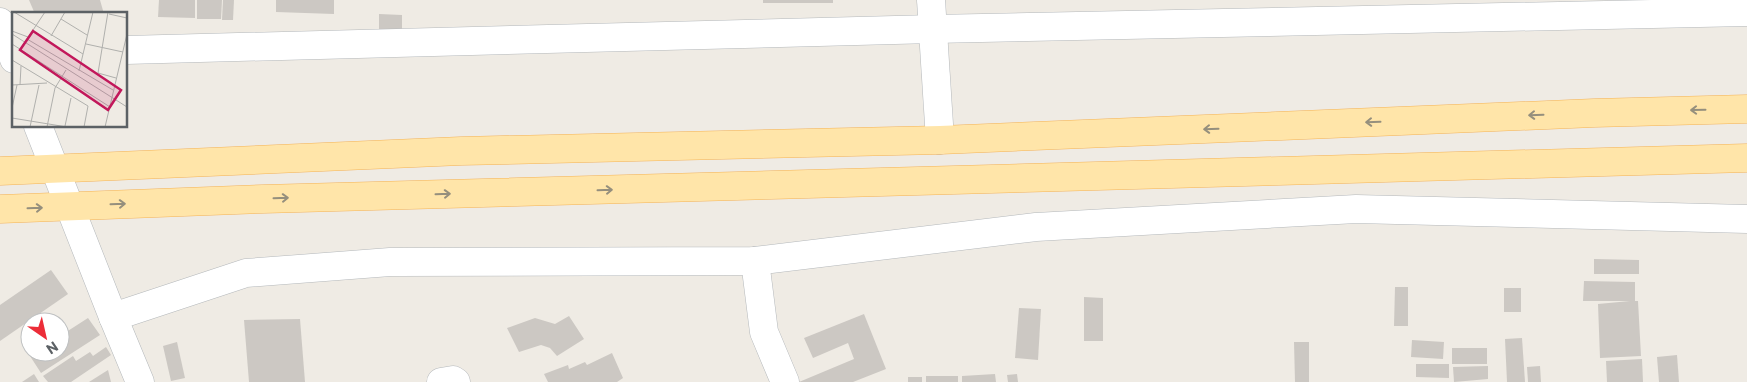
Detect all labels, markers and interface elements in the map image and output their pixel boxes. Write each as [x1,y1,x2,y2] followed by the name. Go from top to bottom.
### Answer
[12,12,128,128] inset map
[1691,105,1707,115] one-way arrow
[1528,111,1544,120] one-way arrow
[1366,117,1382,127] one-way arrow
[1203,124,1219,133] one-way arrow
[597,185,613,195] one-way arrow
[434,189,451,199] one-way arrow
[272,194,288,203] one-way arrow
[110,200,126,209] one-way arrow
[26,203,42,212] one-way arrow
[20,312,70,362] north arrow
[43,338,62,358] text: N

